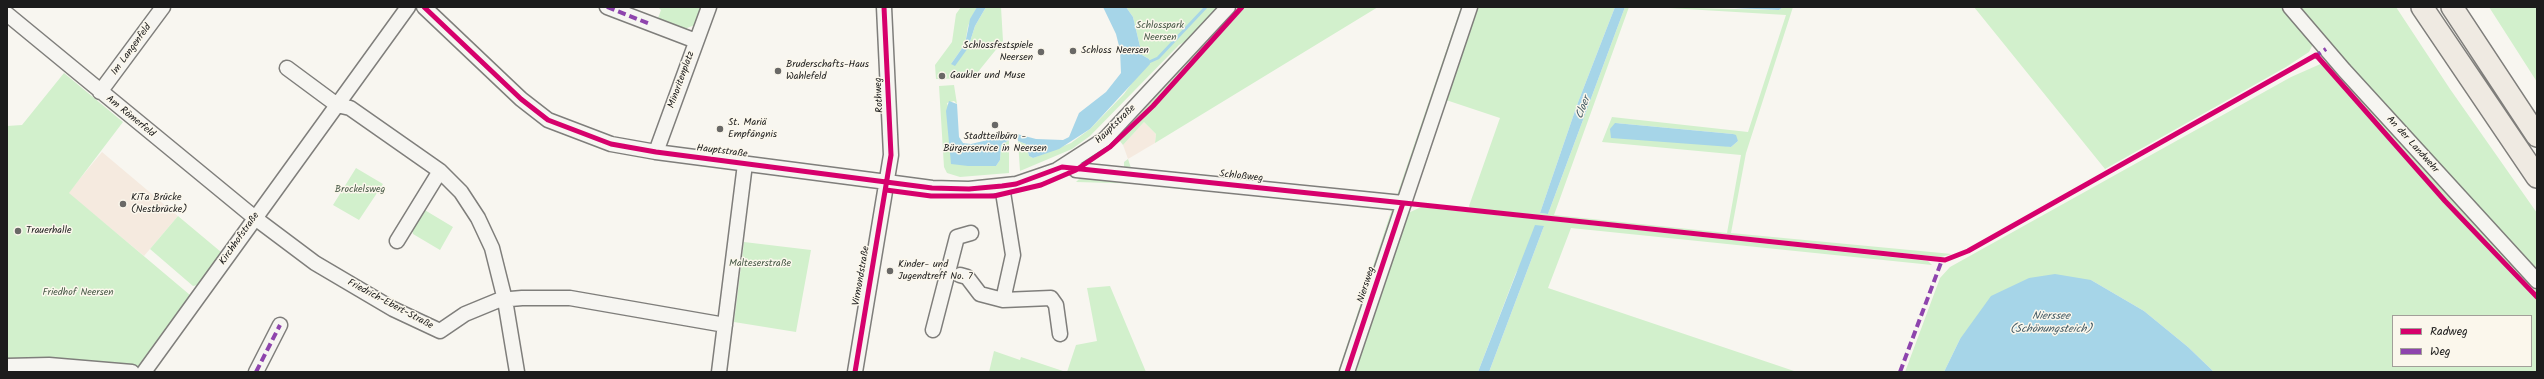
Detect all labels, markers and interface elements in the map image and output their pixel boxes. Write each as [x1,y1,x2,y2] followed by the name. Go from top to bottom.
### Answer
[1136,20,1184,44] park label: Schlosspark Neersen
[109,22,155,78] street label: Im Langenfeld
[963,40,1033,64] place label: Schlossfestspiele Neersen
[1081,45,1149,57] place label: Schloss Neersen
[1068,46,1078,56] marker: Schloss Neersen
[1036,47,1046,57] marker: Schlossfestspiele Neersen
[666,50,698,110] street label: Minoritenplatz
[786,59,869,82] place label: Bruderschafts-Haus Wahlefeld
[773,66,783,76] marker: Bruderschafts-Haus Wahlefeld
[950,70,1025,82] place label: Gaukler und Muse
[937,71,947,81] marker: Gaukler und Muse
[873,77,887,113] street label: Rothweg
[103,93,157,141] street label: Am Römerfeld
[1574,95,1594,121] water label: Cloer
[1093,103,1139,147] street label: Hauptstraße
[2383,114,2441,176] street label: An der Landwehr
[728,117,777,140] place label: St. Mariä Empfängnis
[990,120,1000,130] marker: Stadtteilbüro - Bürgerservice in Neersen
[715,124,725,134] marker: St. Mariä Empfängnis
[943,131,1047,154] place label: Stadtteilbüro - Bürgerservice in Neersen
[696,143,748,161] street label: Hauptstraße
[1219,169,1263,185] street label: Schloßweg
[335,184,385,196] park label: Brockelsweg
[131,192,187,216] place label: KiTa Brücke (Nestbrücke)
[118,199,128,209] marker: KiTa Brücke (Nestbrücke)
[217,210,263,268] street label: Kirchhofstraße
[26,225,71,237] place label: Trauerhalle
[13,226,23,236] marker: Trauerhalle
[851,245,873,307] street label: Virmondstraße
[729,258,791,270] park label: Malteserstraße
[898,259,973,282] place label: Kinder- und Jugendtreff No. 7
[1356,265,1378,305] street label: Niersweg
[885,266,895,276] marker: Kinder- und Jugendtreff No. 7
[345,277,435,333] street label: Friedrich-Ebert-Straße
[42,287,114,299] park label: Friedhof Neersen
[2010,310,2092,336] water label: Nierssee (Schönungsteich)
[2392,315,2532,367] legend
[2430,322,2468,341] text: Radweg
[2430,342,2450,361] text: Weg

